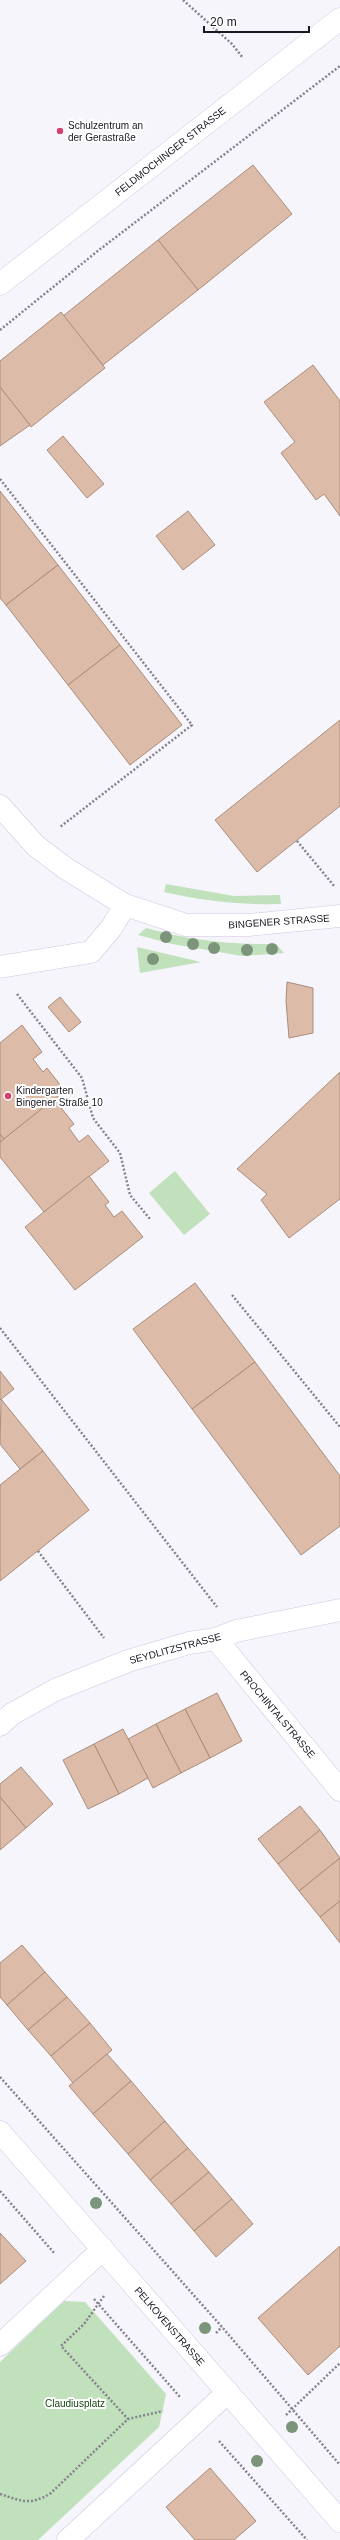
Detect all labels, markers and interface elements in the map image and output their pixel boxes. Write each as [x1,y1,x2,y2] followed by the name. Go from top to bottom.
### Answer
[204,8,309,34] scale bar
[210,15,237,29] text: 20 m
[113,105,228,198] street label: FELDMOCHINGER STRASSE
[68,120,143,143] place label: Schulzentrum an der Gerastraße
[55,126,65,136] marker: Schulzentrum an der Gerastraße
[228,912,330,931] street label: BINGENER STRASSE
[16,1085,103,1108] place label: Kindergarten Bingener Straße 10
[3,1091,13,1101] marker: Kindergarten Bingener Straße 10
[128,1631,222,1666] street label: SEYDLITZSTRASSE
[238,1669,318,1760] street label: PROCHINTALSTRASSE
[132,2285,207,2368] street label: PELKOVENSTRASSE
[45,2398,105,2409] park label: Claudiusplatz

